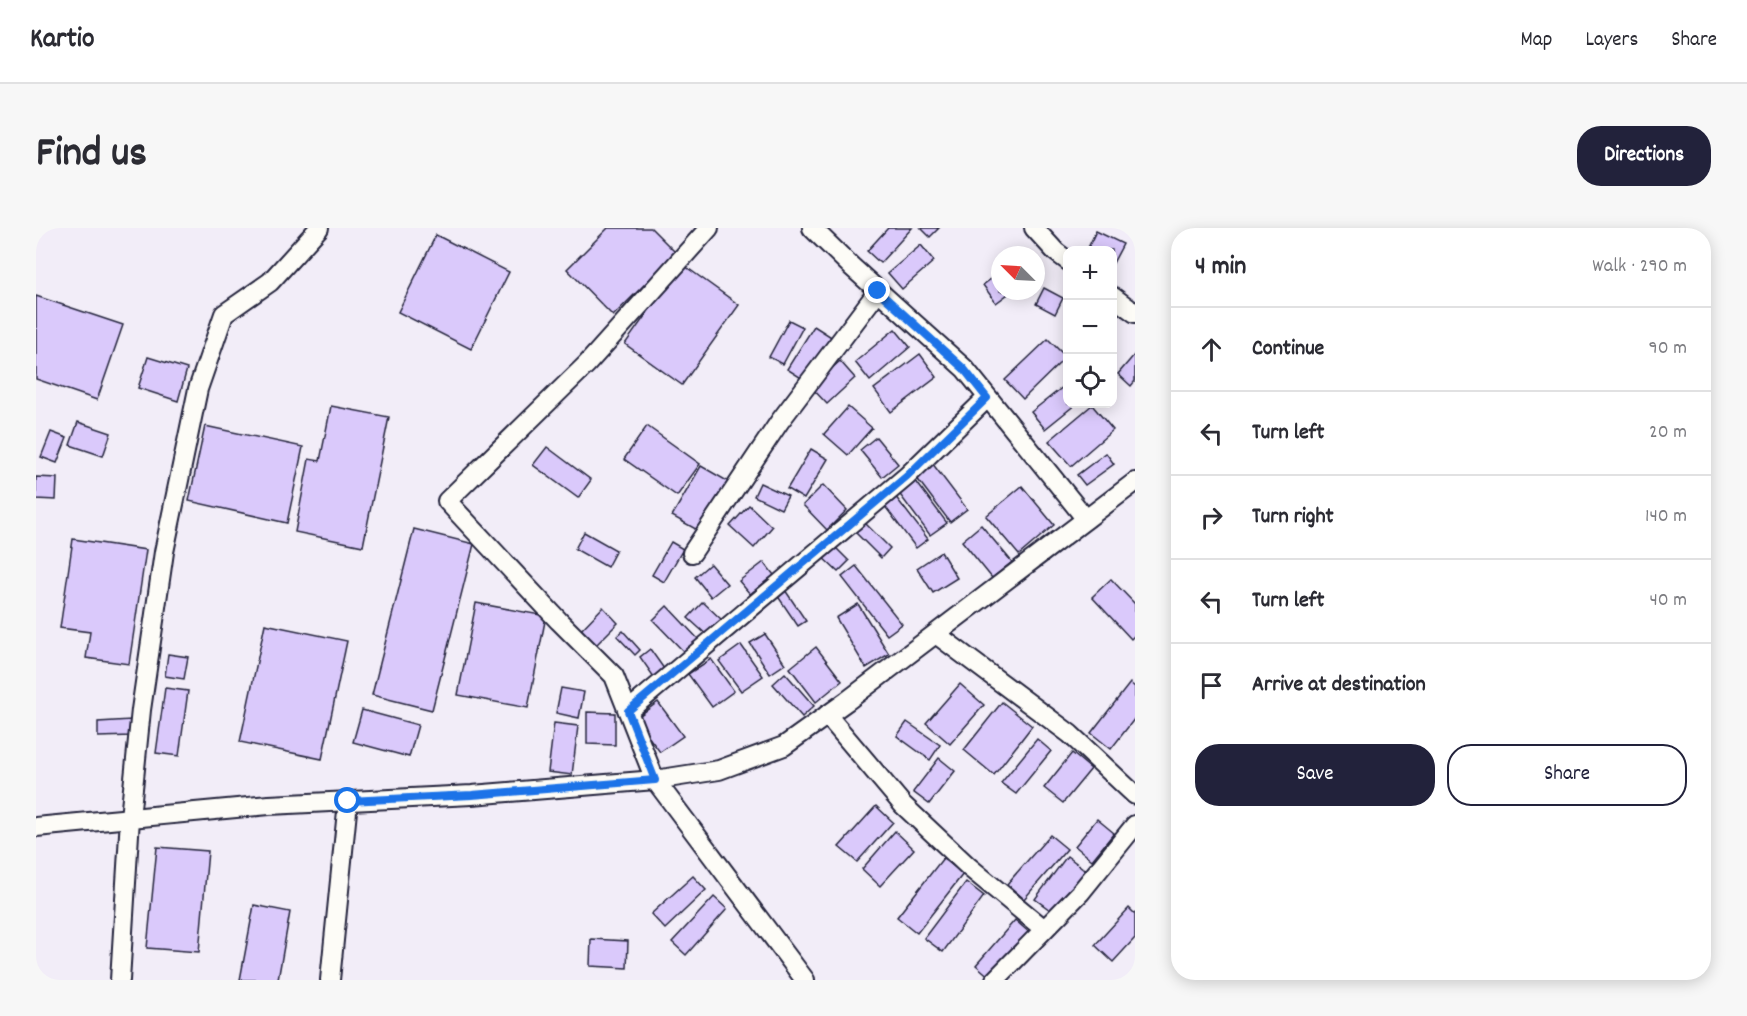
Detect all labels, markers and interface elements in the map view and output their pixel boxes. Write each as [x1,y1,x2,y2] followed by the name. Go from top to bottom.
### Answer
[30,21,94,61] text: Kartio
[1521,26,1552,56] text: Map
[1585,26,1638,56] text: Layers
[1671,26,1717,56] text: Share
[36,126,147,186] text: Find us
[1577,126,1711,186] button: Directions
[991,246,1045,300] north arrow
[1063,246,1117,408] map controls
[1063,246,1117,300] button: +
[1195,249,1246,286] text: 4 min
[1592,253,1687,281] text: Walk · 290 m
[864,277,890,303] route end
[1063,300,1117,354] button: −
[1195,333,1228,366] icon: ahead
[1252,334,1324,365] text: Continue
[1649,335,1687,363] text: 90 m
[1063,354,1117,408] button: locate
[1195,417,1228,450] icon: left
[1252,418,1324,449] text: Turn left
[1649,419,1687,447] text: 20 m
[1195,501,1228,534] icon: right
[1252,502,1334,533] text: Turn right
[1645,503,1687,531] text: 140 m
[1195,585,1228,618] icon: left
[1252,586,1324,617] text: Turn left
[1649,587,1687,615] text: 40 m
[1195,669,1228,702] icon: arrive
[1252,670,1426,701] text: Arrive at destination
[1195,744,1435,806] button: Save
[1447,744,1687,806] button: Share
[334,787,360,813] route start

